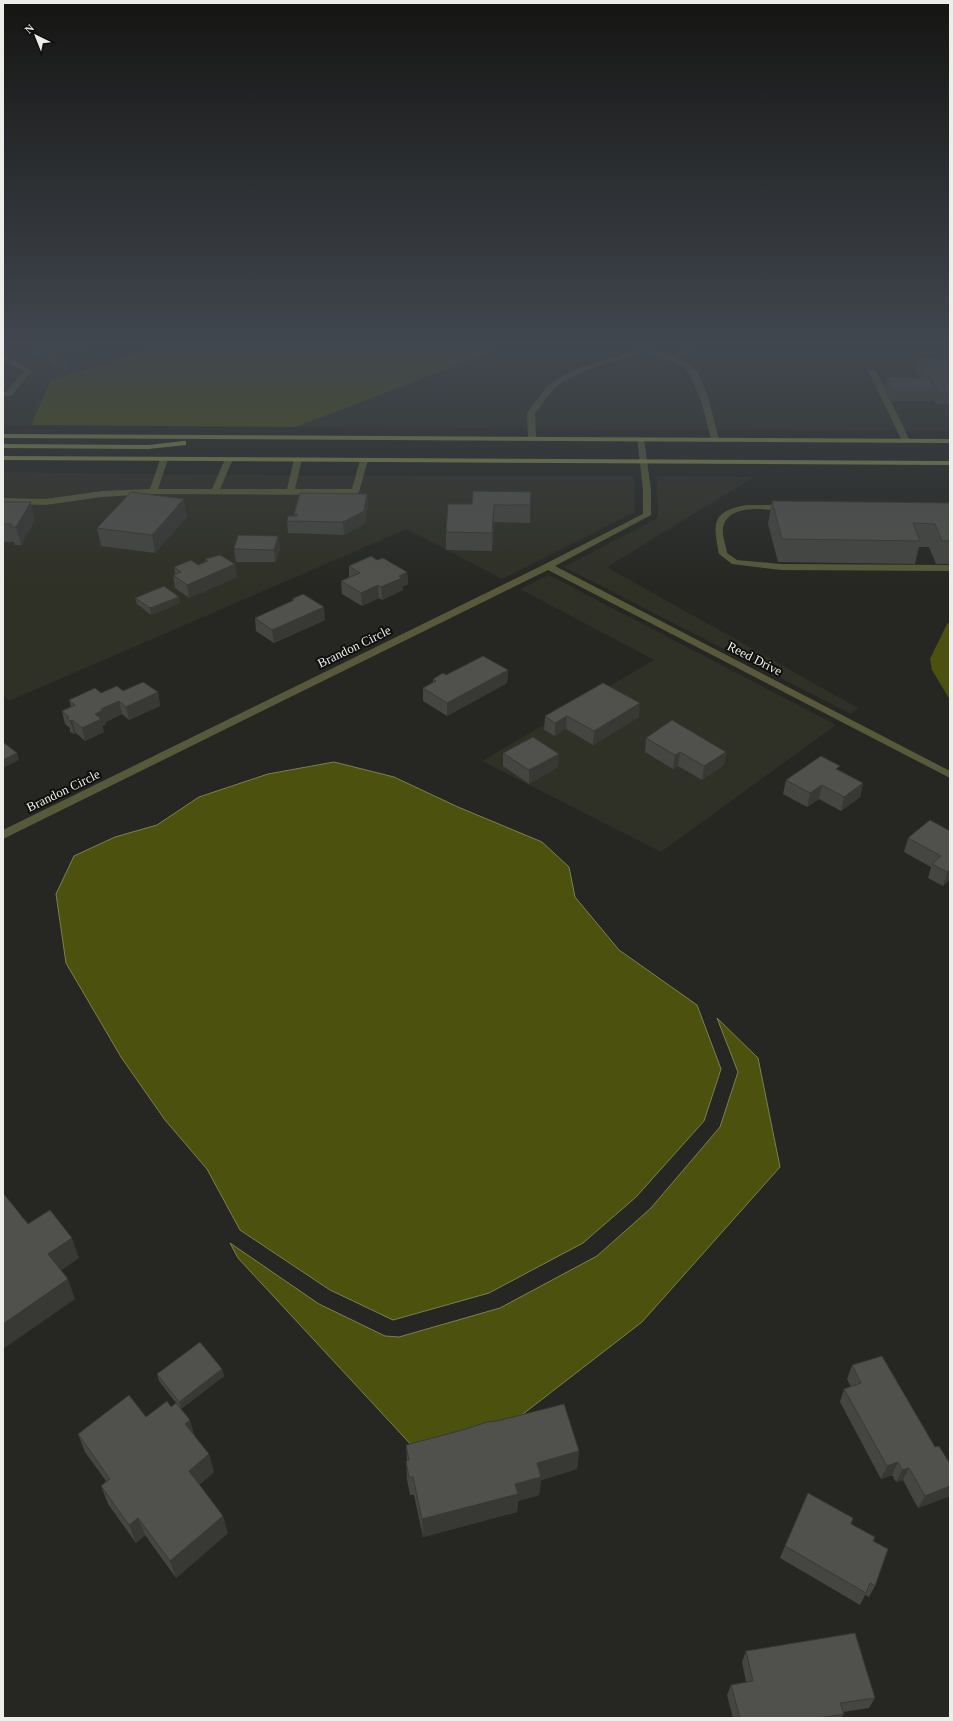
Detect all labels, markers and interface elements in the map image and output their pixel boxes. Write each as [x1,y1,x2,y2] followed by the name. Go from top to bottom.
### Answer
[16,16,56,56] north arrow
[22,22,36,36] text: N
[315,622,394,671] street label: Brandon Circle
[725,638,785,679] street label: Reed Drive
[24,766,103,815] street label: Brandon Circle

